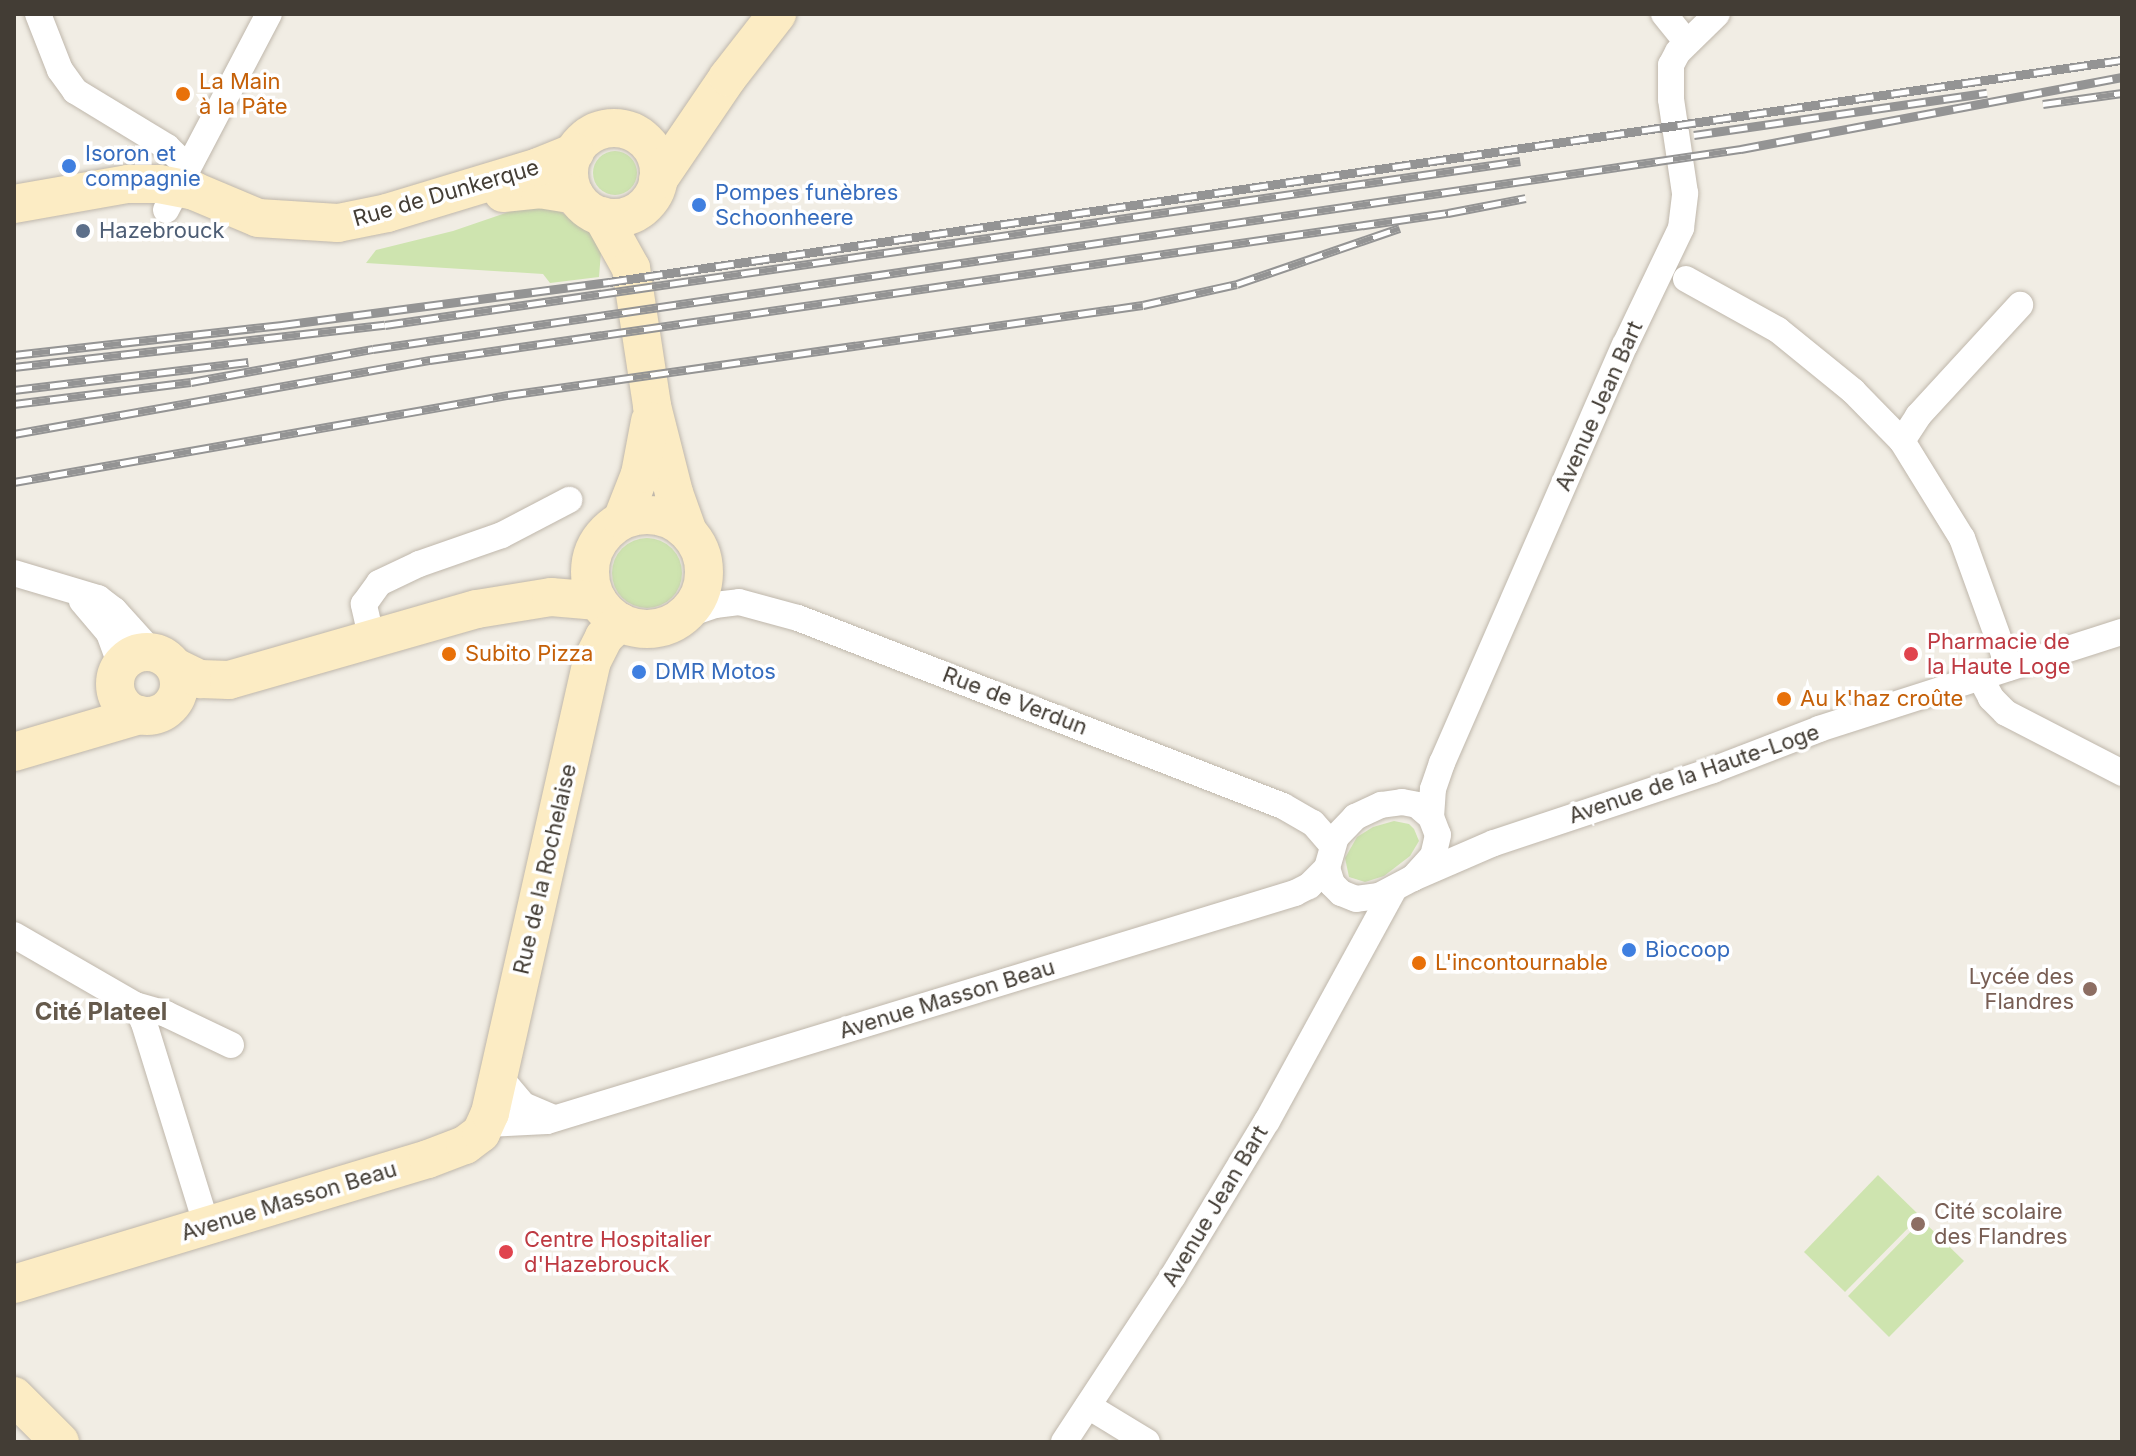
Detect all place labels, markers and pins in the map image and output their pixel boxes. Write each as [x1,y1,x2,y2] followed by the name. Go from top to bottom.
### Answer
[199,68,288,120] place label: La Main à la Pâte
[174,85,192,103] marker: La Main à la Pâte
[85,140,201,192] place label: Isoron et compagnie
[60,157,78,175] marker: Isoron et compagnie
[715,179,898,230] place label: Pompes funèbres Schoonheere
[690,196,708,214] marker: Pompes funèbres Schoonheere
[99,218,225,244] place label: Hazebrouck
[74,222,92,240] marker: Hazebrouck
[1927,628,2071,680] place label: Pharmacie de la Haute Loge
[465,641,593,667] place label: Subito Pizza
[440,645,458,663] marker: Subito Pizza
[1902,645,1920,663] marker: Pharmacie de la Haute Loge
[655,659,776,685] place label: DMR Motos
[630,663,648,681] marker: DMR Motos
[1800,686,1963,712] place label: Au k'haz croûte
[1775,690,1793,708] marker: Au k'haz croûte
[1645,937,1730,963] place label: Biocoop
[1620,941,1638,959] marker: Biocoop
[1435,950,1608,976] place label: L'incontournable
[1410,954,1428,972] marker: L'incontournable
[1969,963,2074,1014] place label: Lycée des Flandres
[2081,980,2099,998] marker: Lycée des Flandres
[1934,1198,2068,1250] place label: Cité scolaire des Flandres
[1909,1215,1927,1233] marker: Cité scolaire des Flandres
[524,1226,711,1278] place label: Centre Hospitalier d'Hazebrouck
[495,1241,517,1263] marker: Centre Hospitalier d'Hazebrouck

